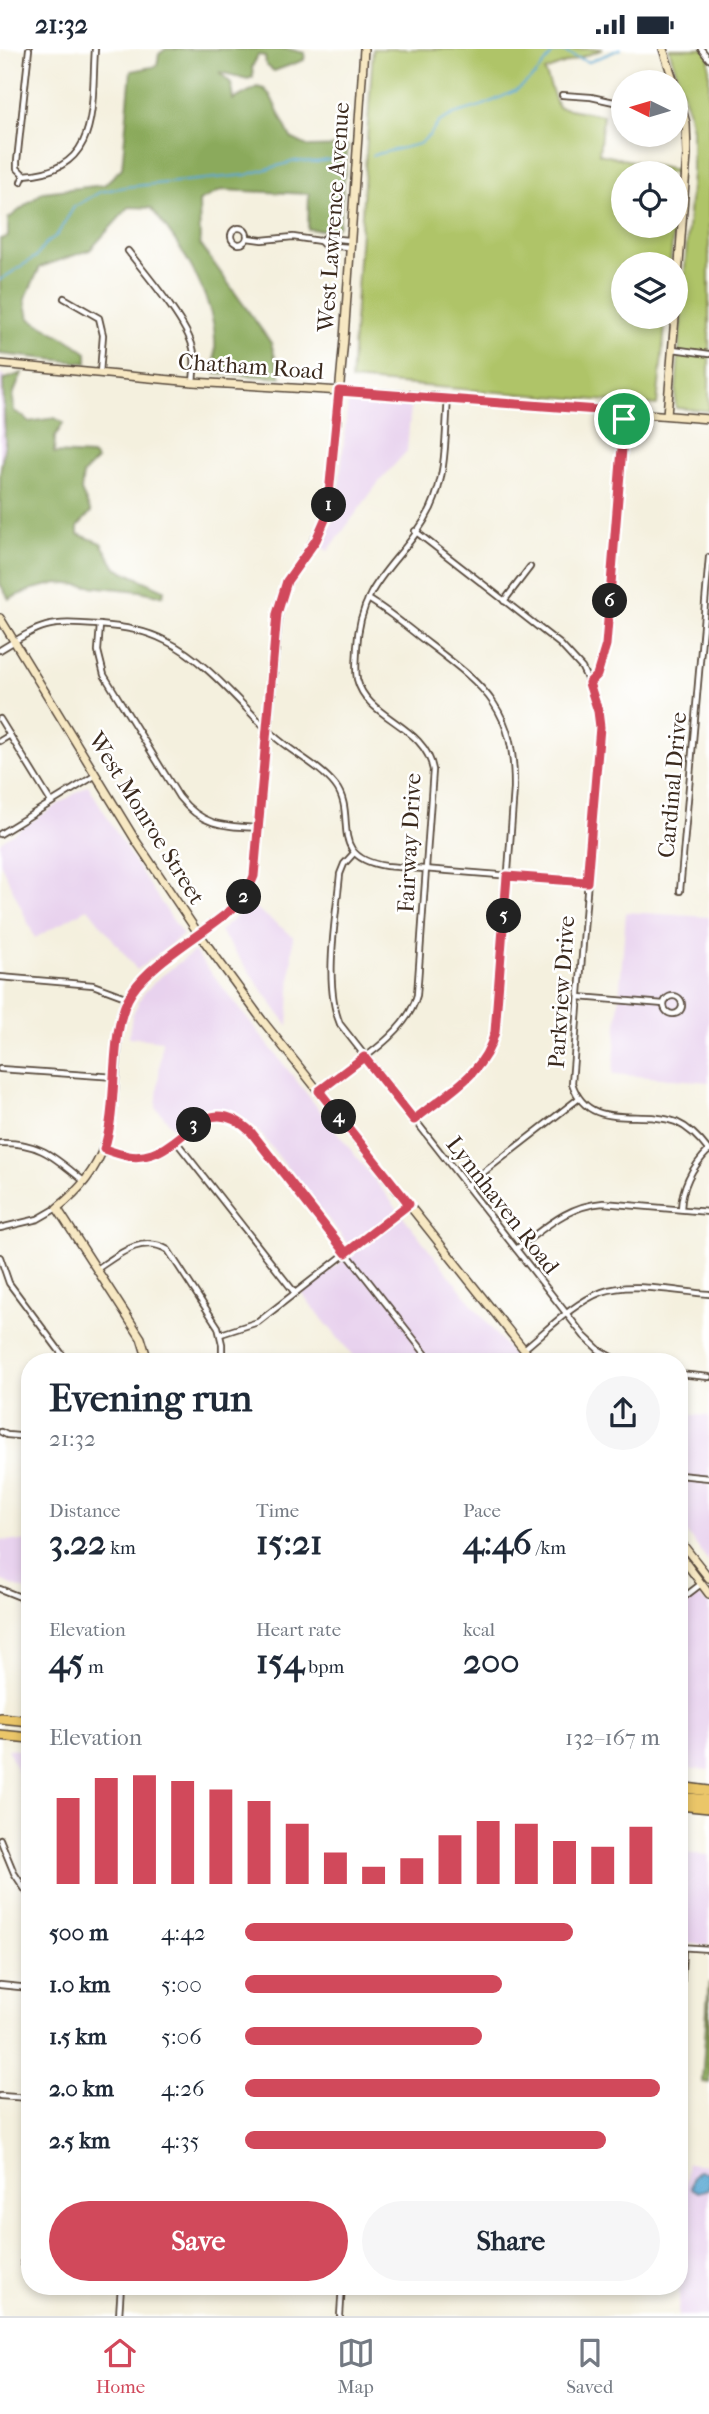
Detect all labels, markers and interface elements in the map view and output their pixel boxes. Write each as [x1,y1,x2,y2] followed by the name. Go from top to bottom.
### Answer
[35,9,88,40] text: 21:32
[611,70,688,147] north arrow
[611,70,688,329] map controls
[312,101,355,334] street label: West Lawrence Avenue
[611,161,688,238] button: locate
[611,252,688,329] button: layers
[177,348,325,385] street label: Chatham Road
[594,389,654,449] pin
[605,400,643,438] icon: arrive
[312,487,346,523] pin: 1
[325,493,332,515] text: 1
[592,583,628,619] pin: 6
[604,589,615,611] text: 6
[653,711,692,859] street label: Cardinal Drive
[82,726,210,909] street label: West Monroe Street
[392,772,427,914] street label: Fairway Drive
[226,879,262,915] pin: 2
[239,885,248,907] text: 2
[486,899,522,933] pin: 5
[499,904,508,926] text: 5
[543,915,580,1069] street label: Parkview Drive
[322,1099,356,1135] pin: 4
[333,1105,344,1127] text: 4
[176,1107,212,1143] pin: 3
[190,1113,197,1135] text: 3
[440,1131,565,1280] street label: Lynnhaven Road
[49,1376,252,1421] text: Evening run
[586,1376,660,1450] button: share
[49,1425,96,1452] text: 21:32
[49,1500,120,1522] text: Distance
[256,1500,299,1522] text: Time
[463,1500,501,1522] text: Pace
[49,1522,106,1563] text: 3.22
[256,1522,322,1563] text: 15:21
[463,1522,532,1563] text: 4:46
[106,1537,136,1559] text: km
[532,1537,566,1559] text: /km
[49,1619,126,1641] text: Elevation
[256,1619,341,1641] text: Heart rate
[463,1619,495,1641] text: kcal
[49,1641,84,1682] text: 45
[256,1641,304,1682] text: 154
[463,1641,520,1682] text: 200
[84,1656,104,1678] text: m
[304,1656,344,1678] text: bpm
[49,1724,142,1751] text: Elevation
[565,1724,660,1751] text: 132–167 m
[49,1919,108,1946] text: 500 m
[161,1919,206,1946] text: 4:42
[49,1971,110,1998] text: 1.0 km
[161,1971,202,1998] text: 5:00
[49,2023,107,2050] text: 1.5 km
[161,2023,202,2050] text: 5:06
[49,2075,114,2102] text: 2.0 km
[161,2075,204,2102] text: 4:26
[49,2127,110,2154] text: 2.5 km
[161,2127,200,2154] text: 4:35
[49,2201,348,2281] button: Save
[362,2201,660,2281] button: Share
[96,2334,145,2398] tab: Home
[337,2334,375,2398] tab: Map
[566,2334,613,2398] tab: Saved

